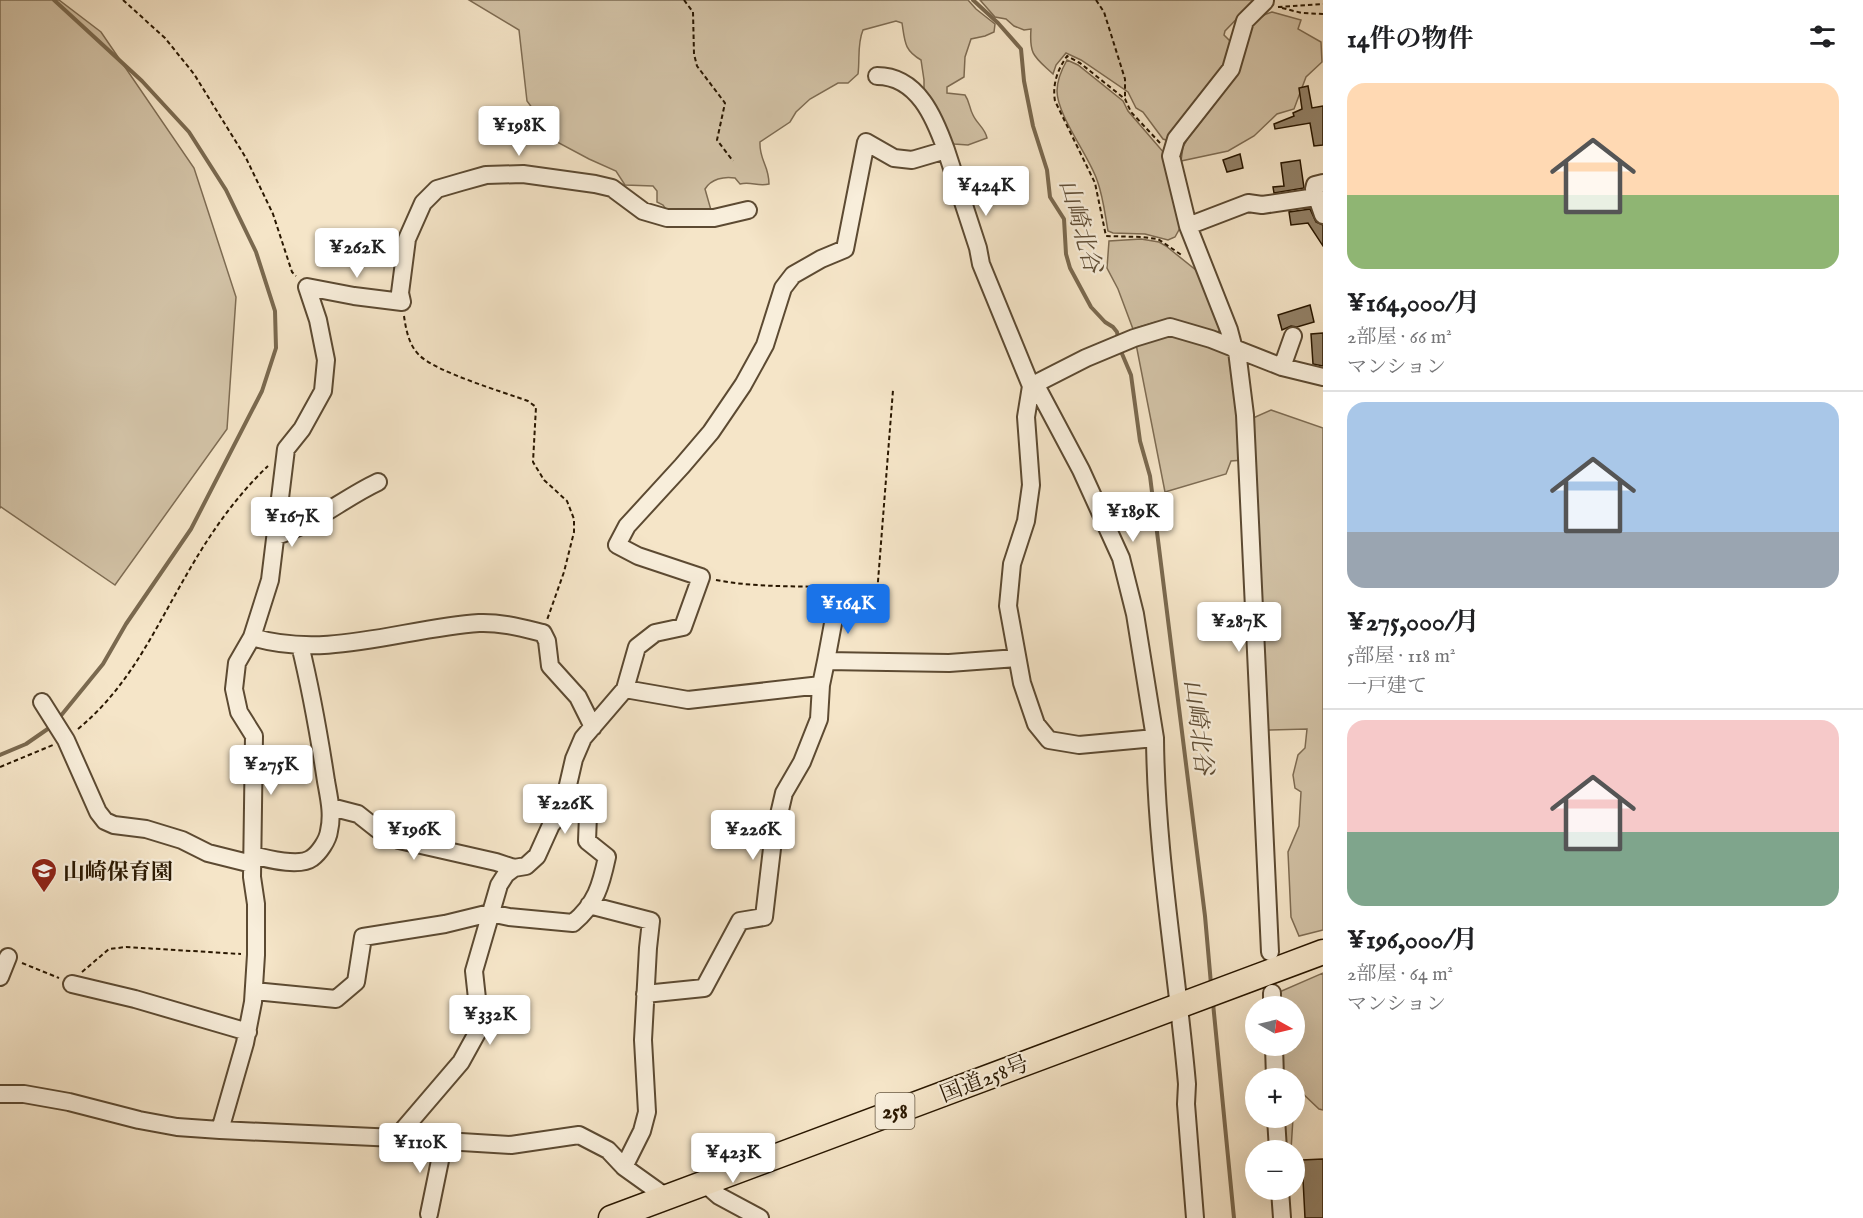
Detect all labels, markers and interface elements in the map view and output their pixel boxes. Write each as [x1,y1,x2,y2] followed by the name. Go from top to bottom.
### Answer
[1806,20,1839,53] icon: filters
[1347,23,1473,56] text: 14件の物件
[477,106,561,157] pin: ¥198K
[492,113,546,138] text: ¥198K
[1539,122,1647,230] icon: home
[944,166,1028,217] pin: ¥424K
[957,173,1015,198] text: ¥424K
[1051,176,1108,279] water label: 山崎北谷
[315,228,399,279] pin: ¥262K
[329,235,385,260] text: ¥262K
[1347,287,1480,320] text: ¥164,000/月
[1347,325,1452,350] text: 2部屋 · 66 m²
[1347,355,1446,380] text: マンション
[1539,441,1647,549] icon: home
[1091,492,1175,543] pin: ¥189K
[250,497,334,548] pin: ¥167K
[1106,499,1160,524] text: ¥189K
[265,504,319,529] text: ¥167K
[806,584,890,635] pin: ¥164K
[821,591,875,616] text: ¥164K
[1197,602,1281,653] pin: ¥287K
[1347,606,1480,639] text: ¥275,000/月
[1211,609,1267,634] text: ¥287K
[1347,644,1456,669] text: 5部屋 · 118 m²
[1347,674,1427,699] text: 一戸建て
[1176,678,1219,779] water label: 山崎北谷
[229,745,313,796] pin: ¥275K
[244,752,298,777] text: ¥275K
[1539,759,1647,867] icon: home
[523,784,607,835] pin: ¥226K
[537,791,593,816] text: ¥226K
[372,810,456,861] pin: ¥196K
[711,810,795,861] pin: ¥226K
[387,817,441,842] text: ¥196K
[725,817,781,842] text: ¥226K
[29,856,59,894] school or university icon: 山崎保育園
[63,859,173,887] place label: 山崎保育園
[1347,924,1478,957] text: ¥196,000/月
[1347,962,1453,987] text: 2部屋 · 64 m²
[1347,992,1446,1017] text: マンション
[448,995,532,1046] pin: ¥332K
[1245,996,1305,1056] north arrow
[1245,996,1305,1200] map controls
[463,1002,517,1027] text: ¥332K
[936,1050,1033,1110] street label: 国道258号
[1245,1068,1305,1128] button: +
[876,1093,914,1129] road number: 258
[378,1123,462,1174] pin: ¥110K
[393,1130,447,1155] text: ¥110K
[691,1133,775,1184] pin: ¥423K
[705,1140,761,1165] text: ¥423K
[1245,1140,1305,1200] button: −

